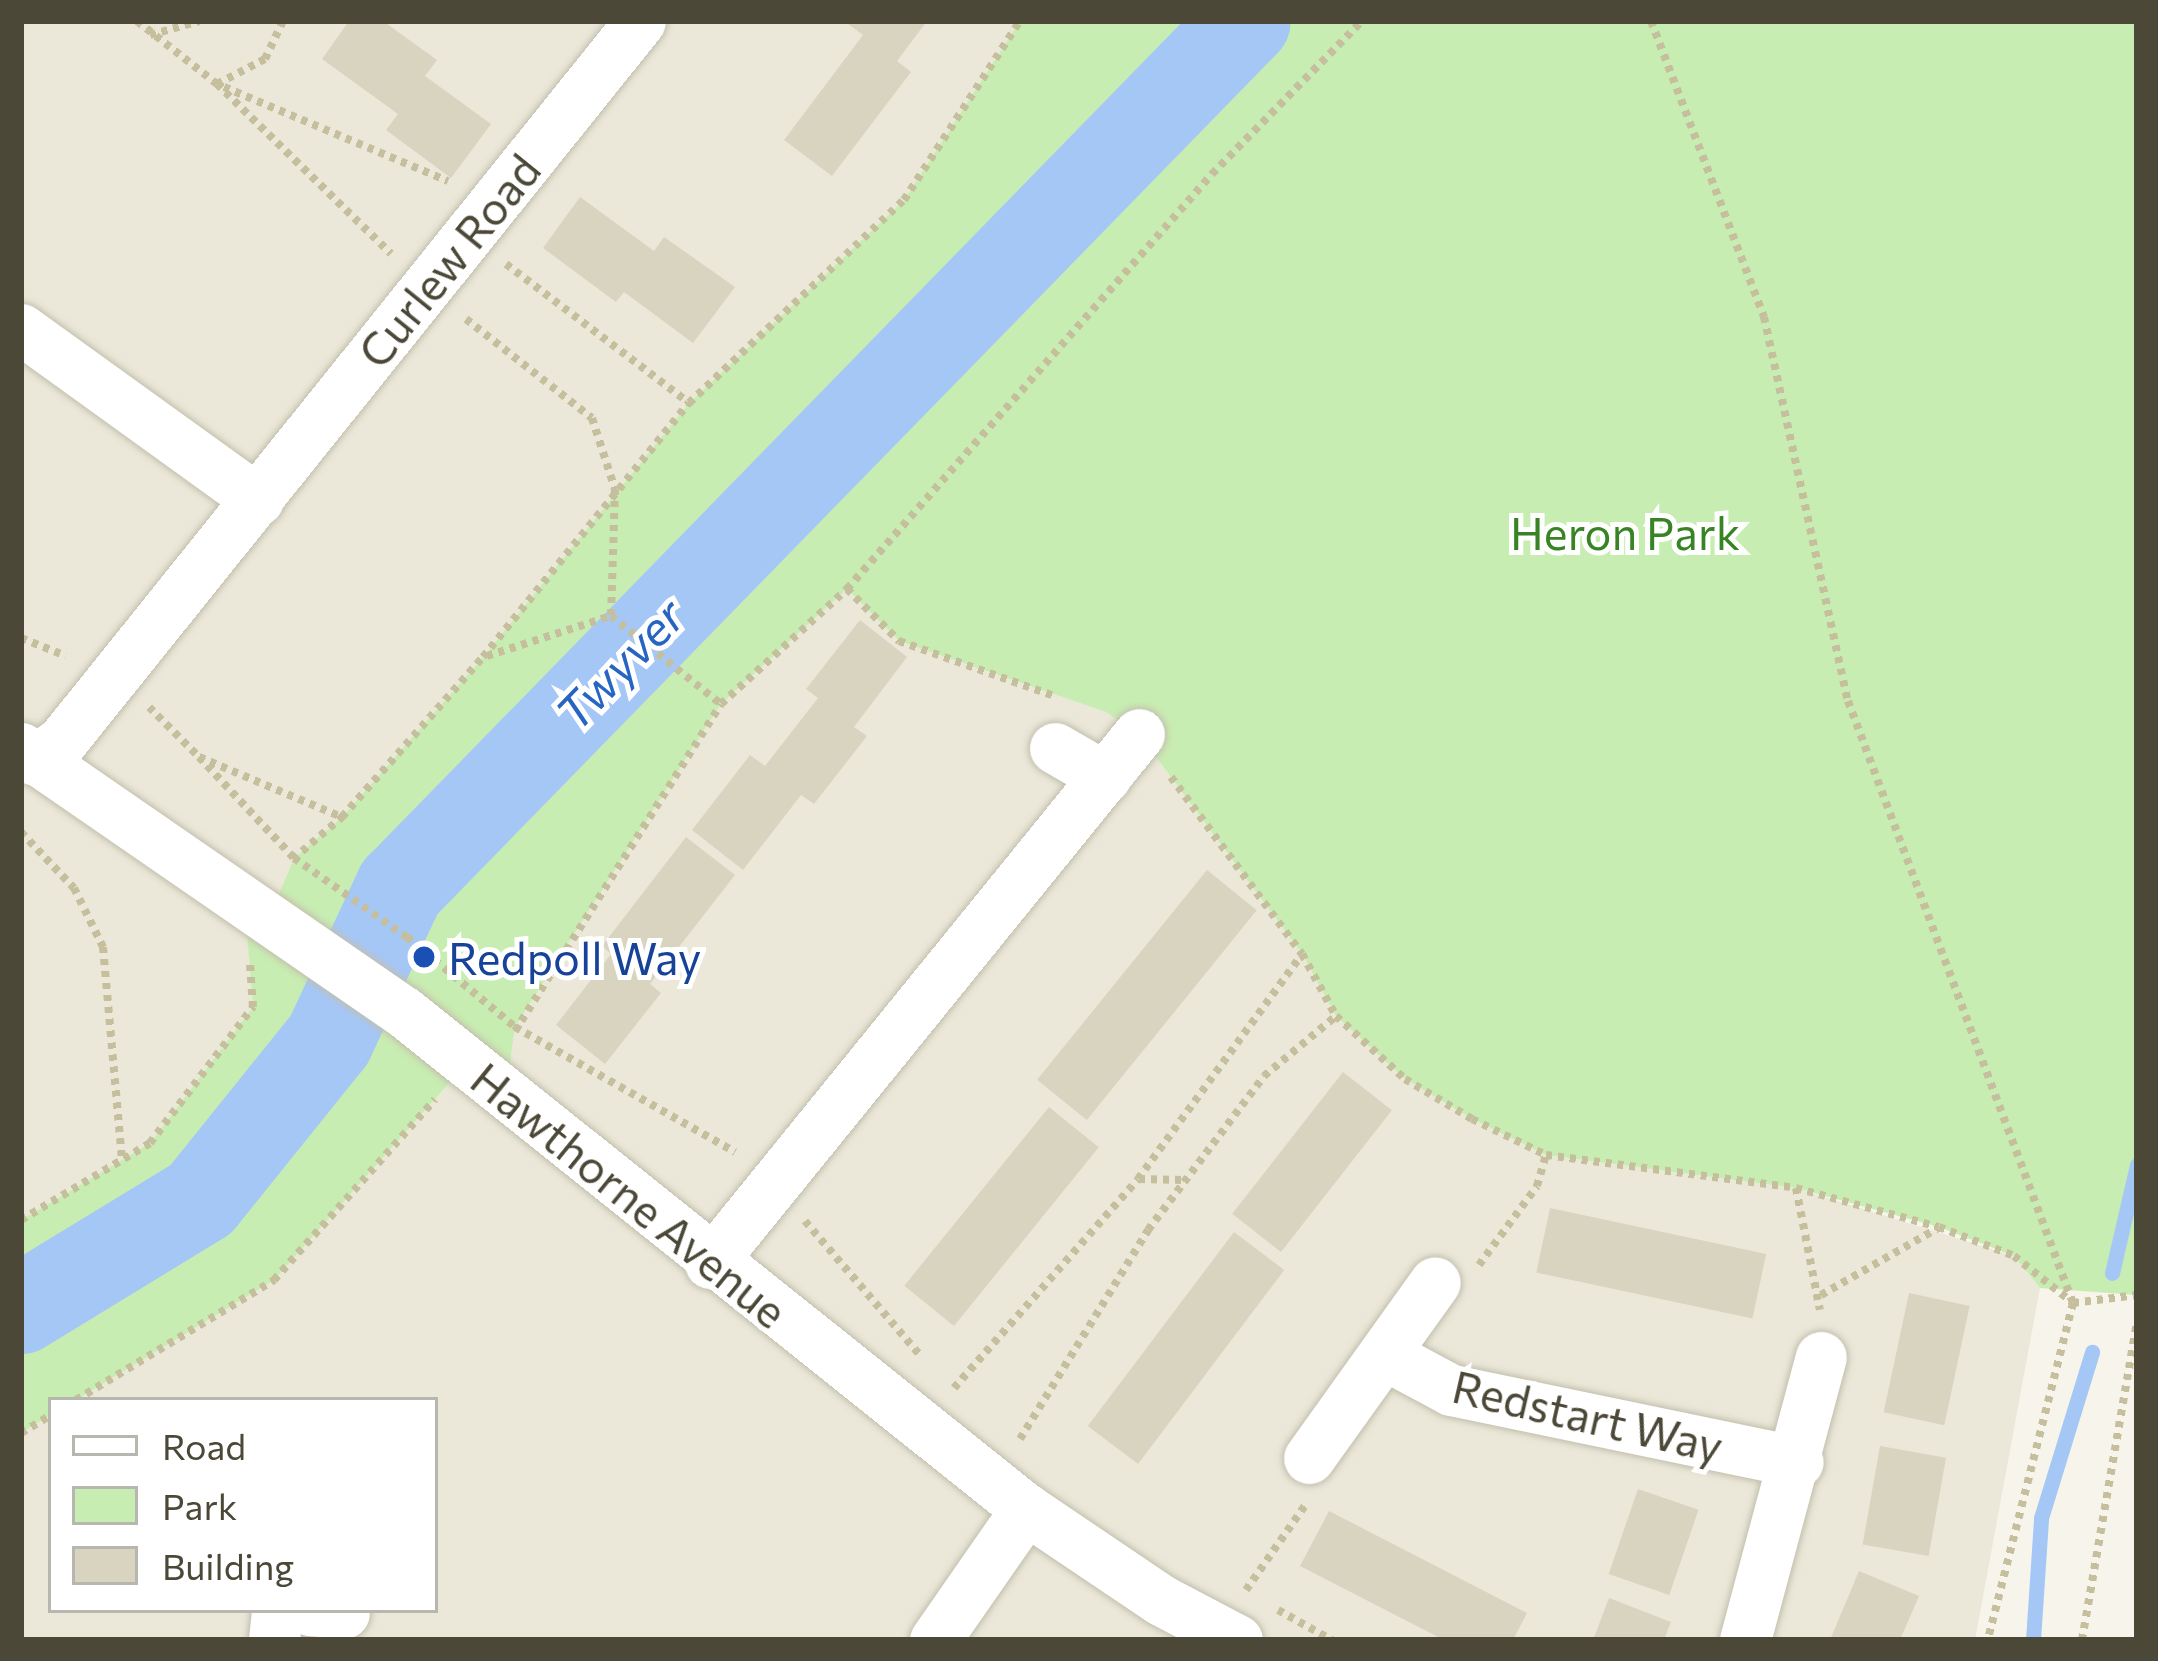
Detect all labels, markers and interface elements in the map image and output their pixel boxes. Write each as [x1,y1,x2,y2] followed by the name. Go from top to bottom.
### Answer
[346,143,550,377] street label: Curlew Road
[1510,505,1740,559] park label: Heron Park
[543,586,695,740] water label: Twyver
[448,930,701,984] place label: Redpoll Way
[411,944,437,970] marker: Redpoll Way
[461,1050,799,1338] street label: Hawthorne Avenue
[1448,1358,1728,1472] street label: Redstart Way
[48,1397,438,1613] legend
[162,1423,246,1467] text: Road
[162,1483,237,1527] text: Park
[162,1543,294,1587] text: Building

